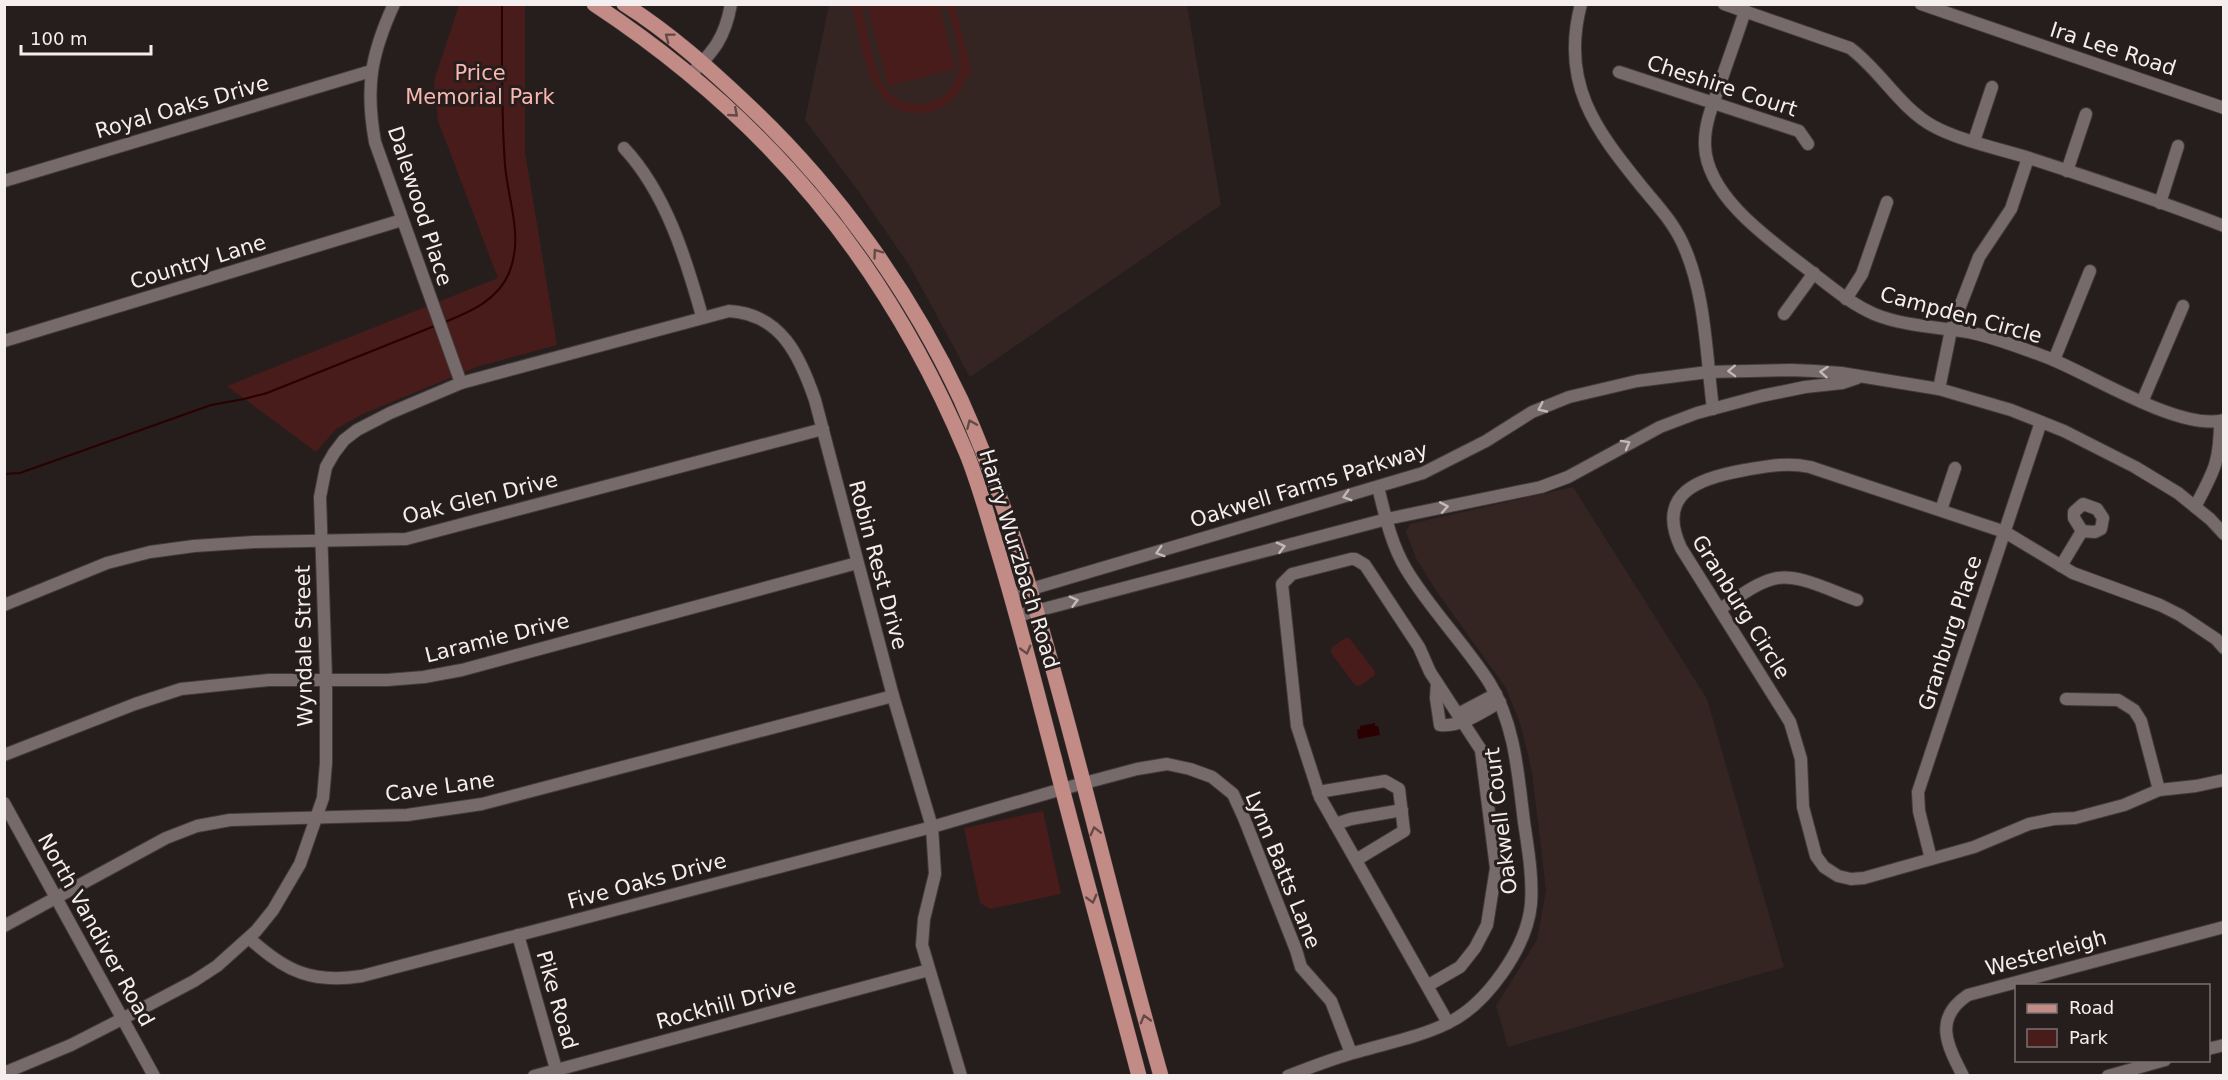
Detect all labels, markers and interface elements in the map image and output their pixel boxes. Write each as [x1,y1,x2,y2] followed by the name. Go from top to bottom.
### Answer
[2047,17,2179,81] street label: Ira Lee Road
[21,18,152,56] scale bar
[30,28,88,49] text: 100 m
[665,34,676,45] one-way arrow
[1644,50,1800,122] street label: Cheshire Court
[405,61,556,109] park label: Price Memorial Park
[92,71,272,143] street label: Royal Oaks Drive
[727,106,738,117] one-way arrow
[383,123,457,289] street label: Dalewood Place
[127,230,269,294] street label: Country Lane
[873,249,884,260] one-way arrow
[1877,282,2045,348] street label: Campden Circle
[1728,365,1737,377] one-way arrow
[1820,366,1829,379] one-way arrow
[1537,400,1548,412] one-way arrow
[966,419,978,430] one-way arrow
[1187,437,1431,533] street label: Oakwell Farms Parkway
[1620,440,1630,451] one-way arrow
[974,446,1064,672] street label: Harry Wurzbach Road
[400,467,560,529] street label: Oak Glen Drive
[844,478,912,652] street label: Robin Rest Drive
[1342,489,1352,501] one-way arrow
[1439,502,1448,514] one-way arrow
[1687,531,1795,683] street label: Granburg Circle
[1276,541,1286,554] one-way arrow
[1155,545,1166,557] one-way arrow
[1914,552,1986,714] street label: Granburg Place
[291,565,317,727] street label: Wyndale Street
[1068,596,1078,609] one-way arrow
[422,608,572,668] street label: Laramie Drive
[1018,645,1031,655] one-way arrow
[1480,746,1522,896] street label: Oakwell Court
[384,767,496,807] street label: Cave Lane
[1240,788,1326,952] street label: Lynn Batts Lane
[1090,826,1103,836] one-way arrow
[33,829,159,1031] street label: North Vandiver Road
[565,848,729,914] street label: Five Oaks Drive
[1085,893,1097,904] one-way arrow
[1983,925,2109,981] street label: Westerleigh
[531,948,583,1052] street label: Pike Road
[653,974,799,1034] street label: Rockhill Drive
[2015,984,2210,1062] legend
[2069,997,2114,1018] text: Road
[1140,1014,1152,1025] one-way arrow
[2069,1027,2108,1048] text: Park

